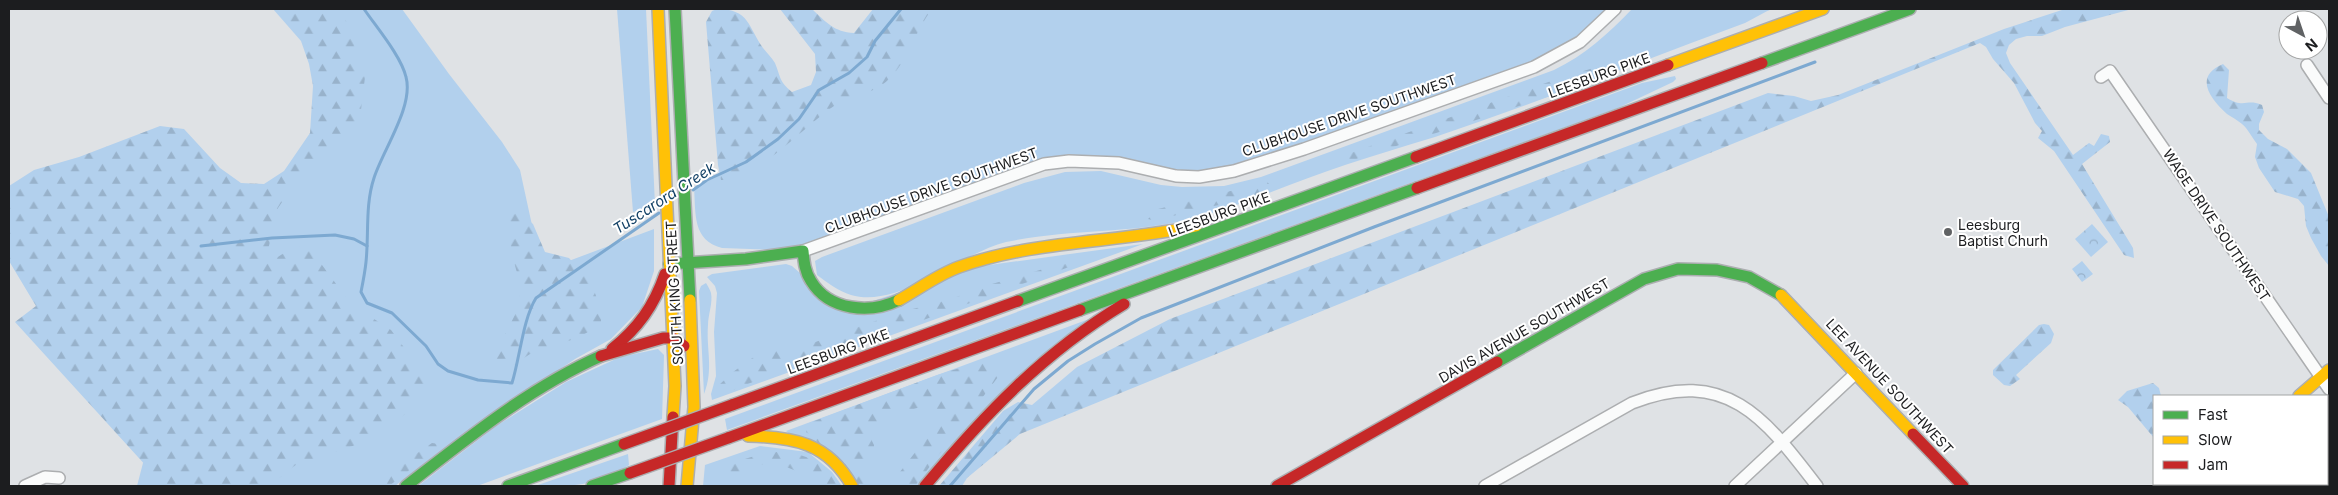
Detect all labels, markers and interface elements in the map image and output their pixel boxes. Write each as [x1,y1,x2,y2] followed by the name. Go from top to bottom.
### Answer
[2278,10,2328,60] north arrow
[2302,35,2321,55] text: N
[1546,49,1652,101] street label: LEESBURG PIKE
[1240,70,1458,160] street label: CLUBHOUSE DRIVE SOUTHWEST
[822,143,1040,237] street label: CLUBHOUSE DRIVE SOUTHWEST
[2160,146,2274,304] street label: WAGE DRIVE SOUTHWEST
[609,157,719,238] water label: Tuscarora Creek
[1166,188,1272,240] street label: LEESBURG PIKE
[1958,216,2048,249] place label: Leesburg Baptist Churh
[662,220,686,366] street label: SOUTH KING STREET
[1942,226,1954,238] marker: Leesburg Baptist Churh
[1436,274,1612,386] street label: DAVIS AVENUE SOUTHWEST
[1823,315,1957,457] street label: LEE AVENUE SOUTHWEST
[785,325,891,377] street label: LEESBURG PIKE
[2153,395,2328,485] legend
[2198,405,2228,424] text: Fast
[2198,430,2232,449] text: Slow
[2198,455,2228,474] text: Jam

